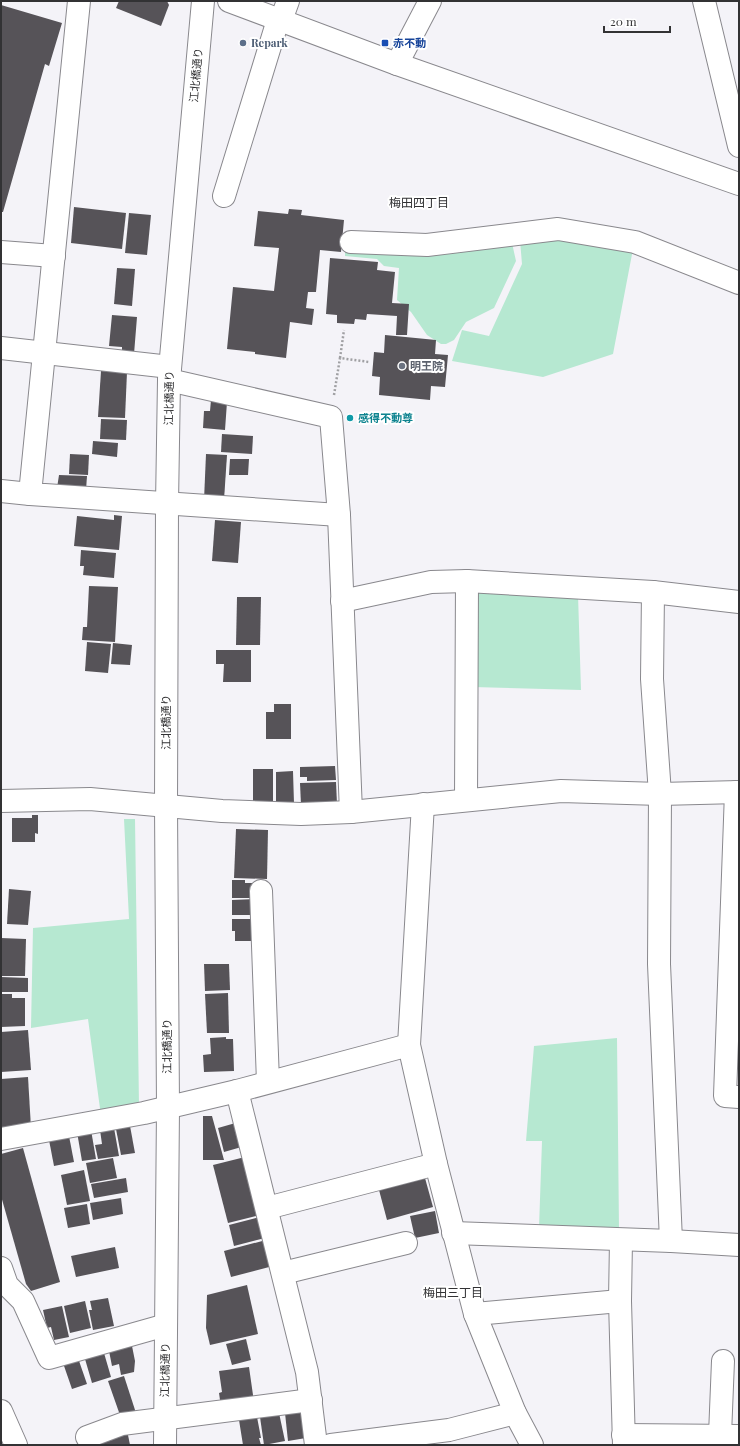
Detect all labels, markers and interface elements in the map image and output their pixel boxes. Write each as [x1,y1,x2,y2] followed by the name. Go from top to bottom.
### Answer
[604,8,670,34] scale bar
[610,13,637,29] text: 20 m
[251,35,288,50] place label: Repark
[393,35,426,50] place label: 赤不動
[238,38,248,48] marker: Repark
[380,38,390,48] marker: 赤不動
[186,47,205,103] street label: 江北橋通り
[389,194,449,210] district label: 梅田四丁目
[410,358,443,373] place label: 明王院
[397,361,407,371] marker: 明王院
[161,370,176,426] street label: 江北橋通り
[358,410,413,425] place label: 感得不動尊
[345,413,355,423] marker: 感得不動尊
[158,695,173,750] street label: 江北橋通り
[159,1019,174,1074] street label: 江北橋通り
[423,1284,483,1300] district label: 梅田三丁目
[157,1342,172,1398] street label: 江北橋通り

